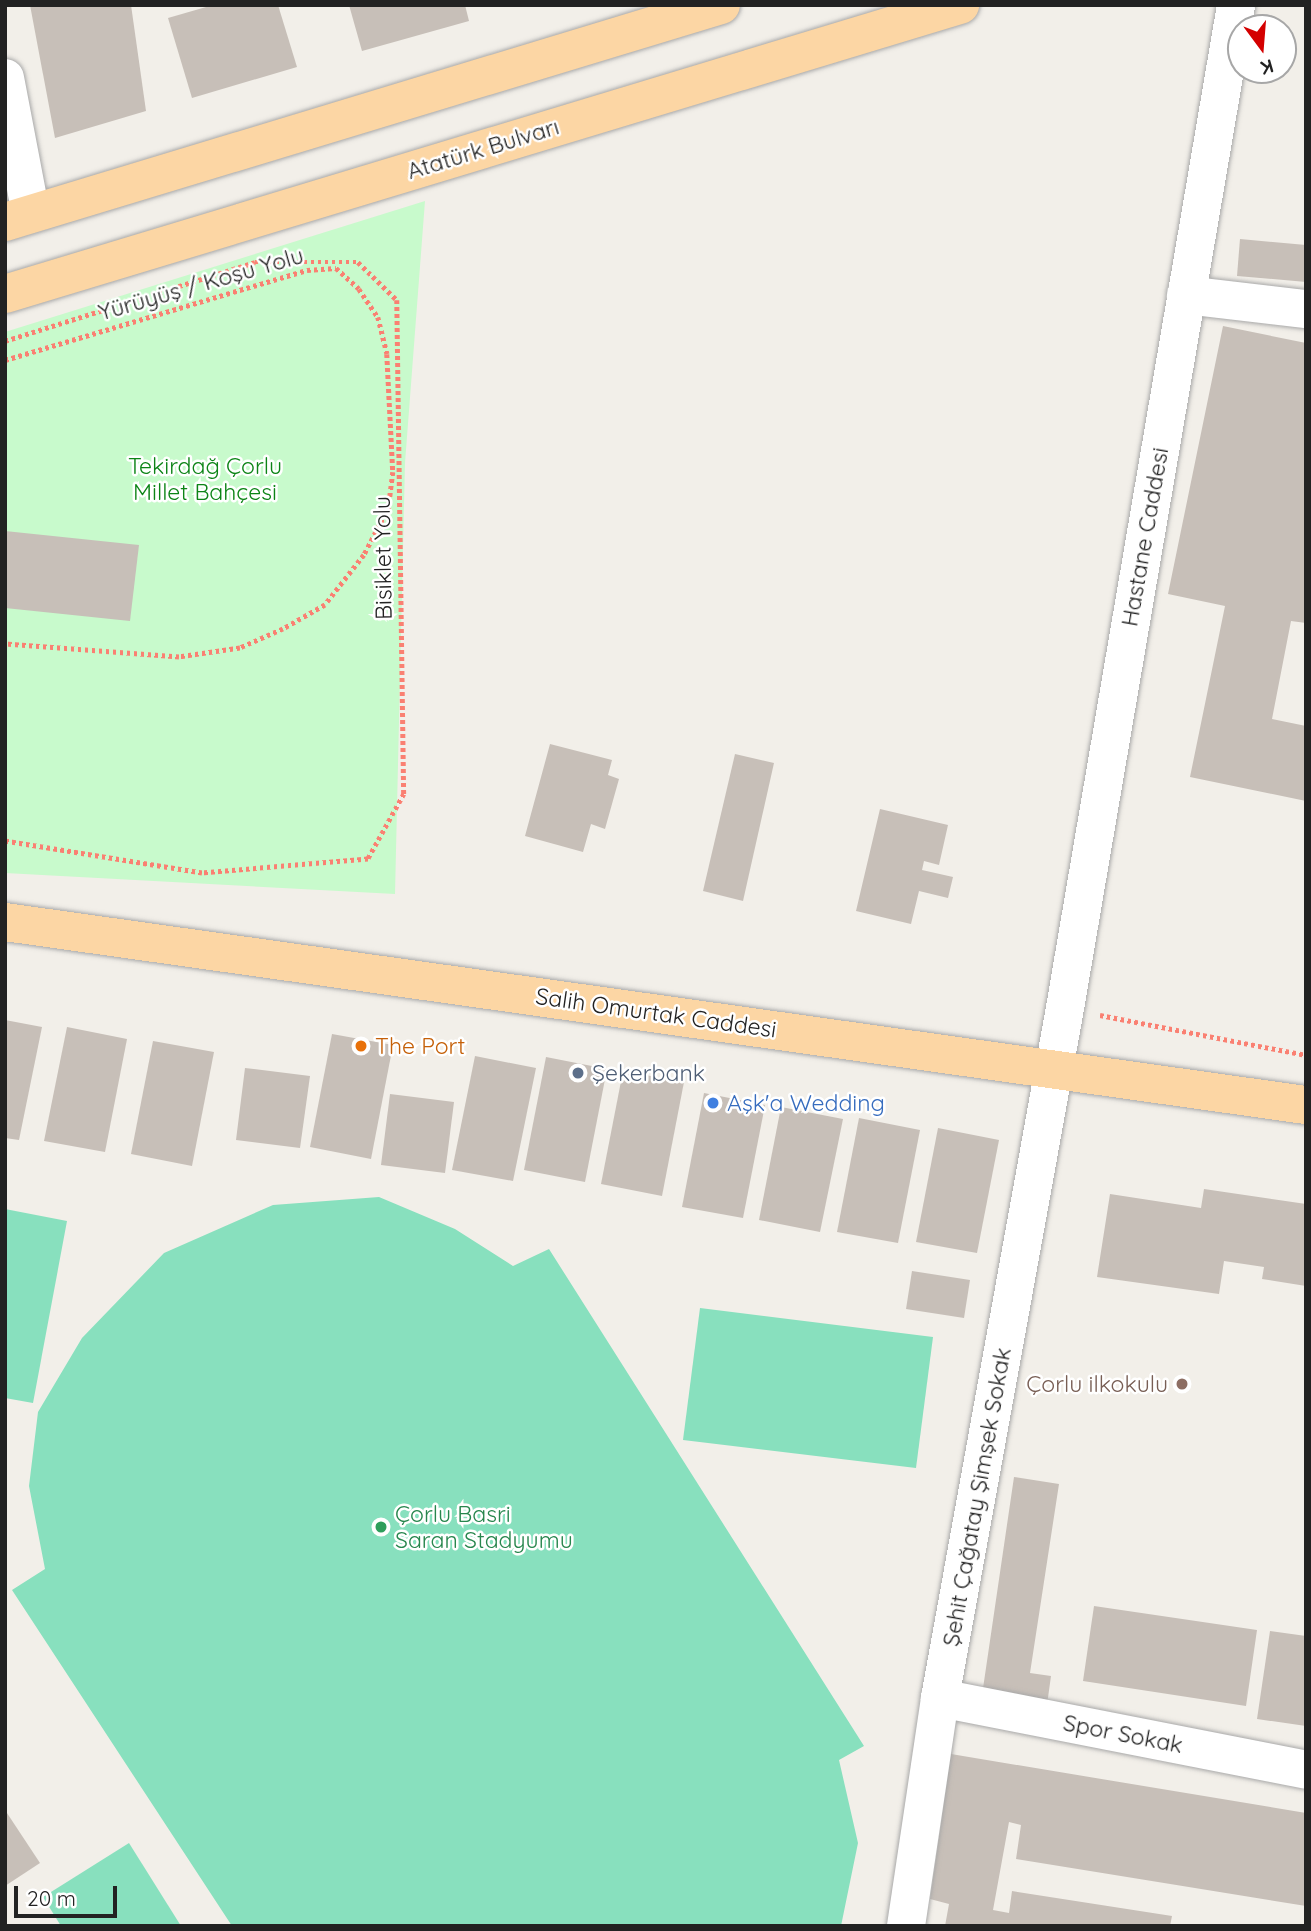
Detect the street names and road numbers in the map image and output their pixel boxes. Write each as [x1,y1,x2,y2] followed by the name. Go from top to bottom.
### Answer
[404,113,562,185] street label: Atatürk Bulvarı
[95,242,307,326] street label: Yürüyüş / Koşu Yolu
[1116,445,1174,629] street label: Hastane Caddesi
[368,496,398,620] street label: Bisiklet Yolu
[534,982,778,1044] street label: Salih Omurtak Caddesi
[937,1346,1017,1648] street label: Şehit Çağatay Şimşek Sokak
[1061,1709,1185,1759] street label: Spor Sokak

